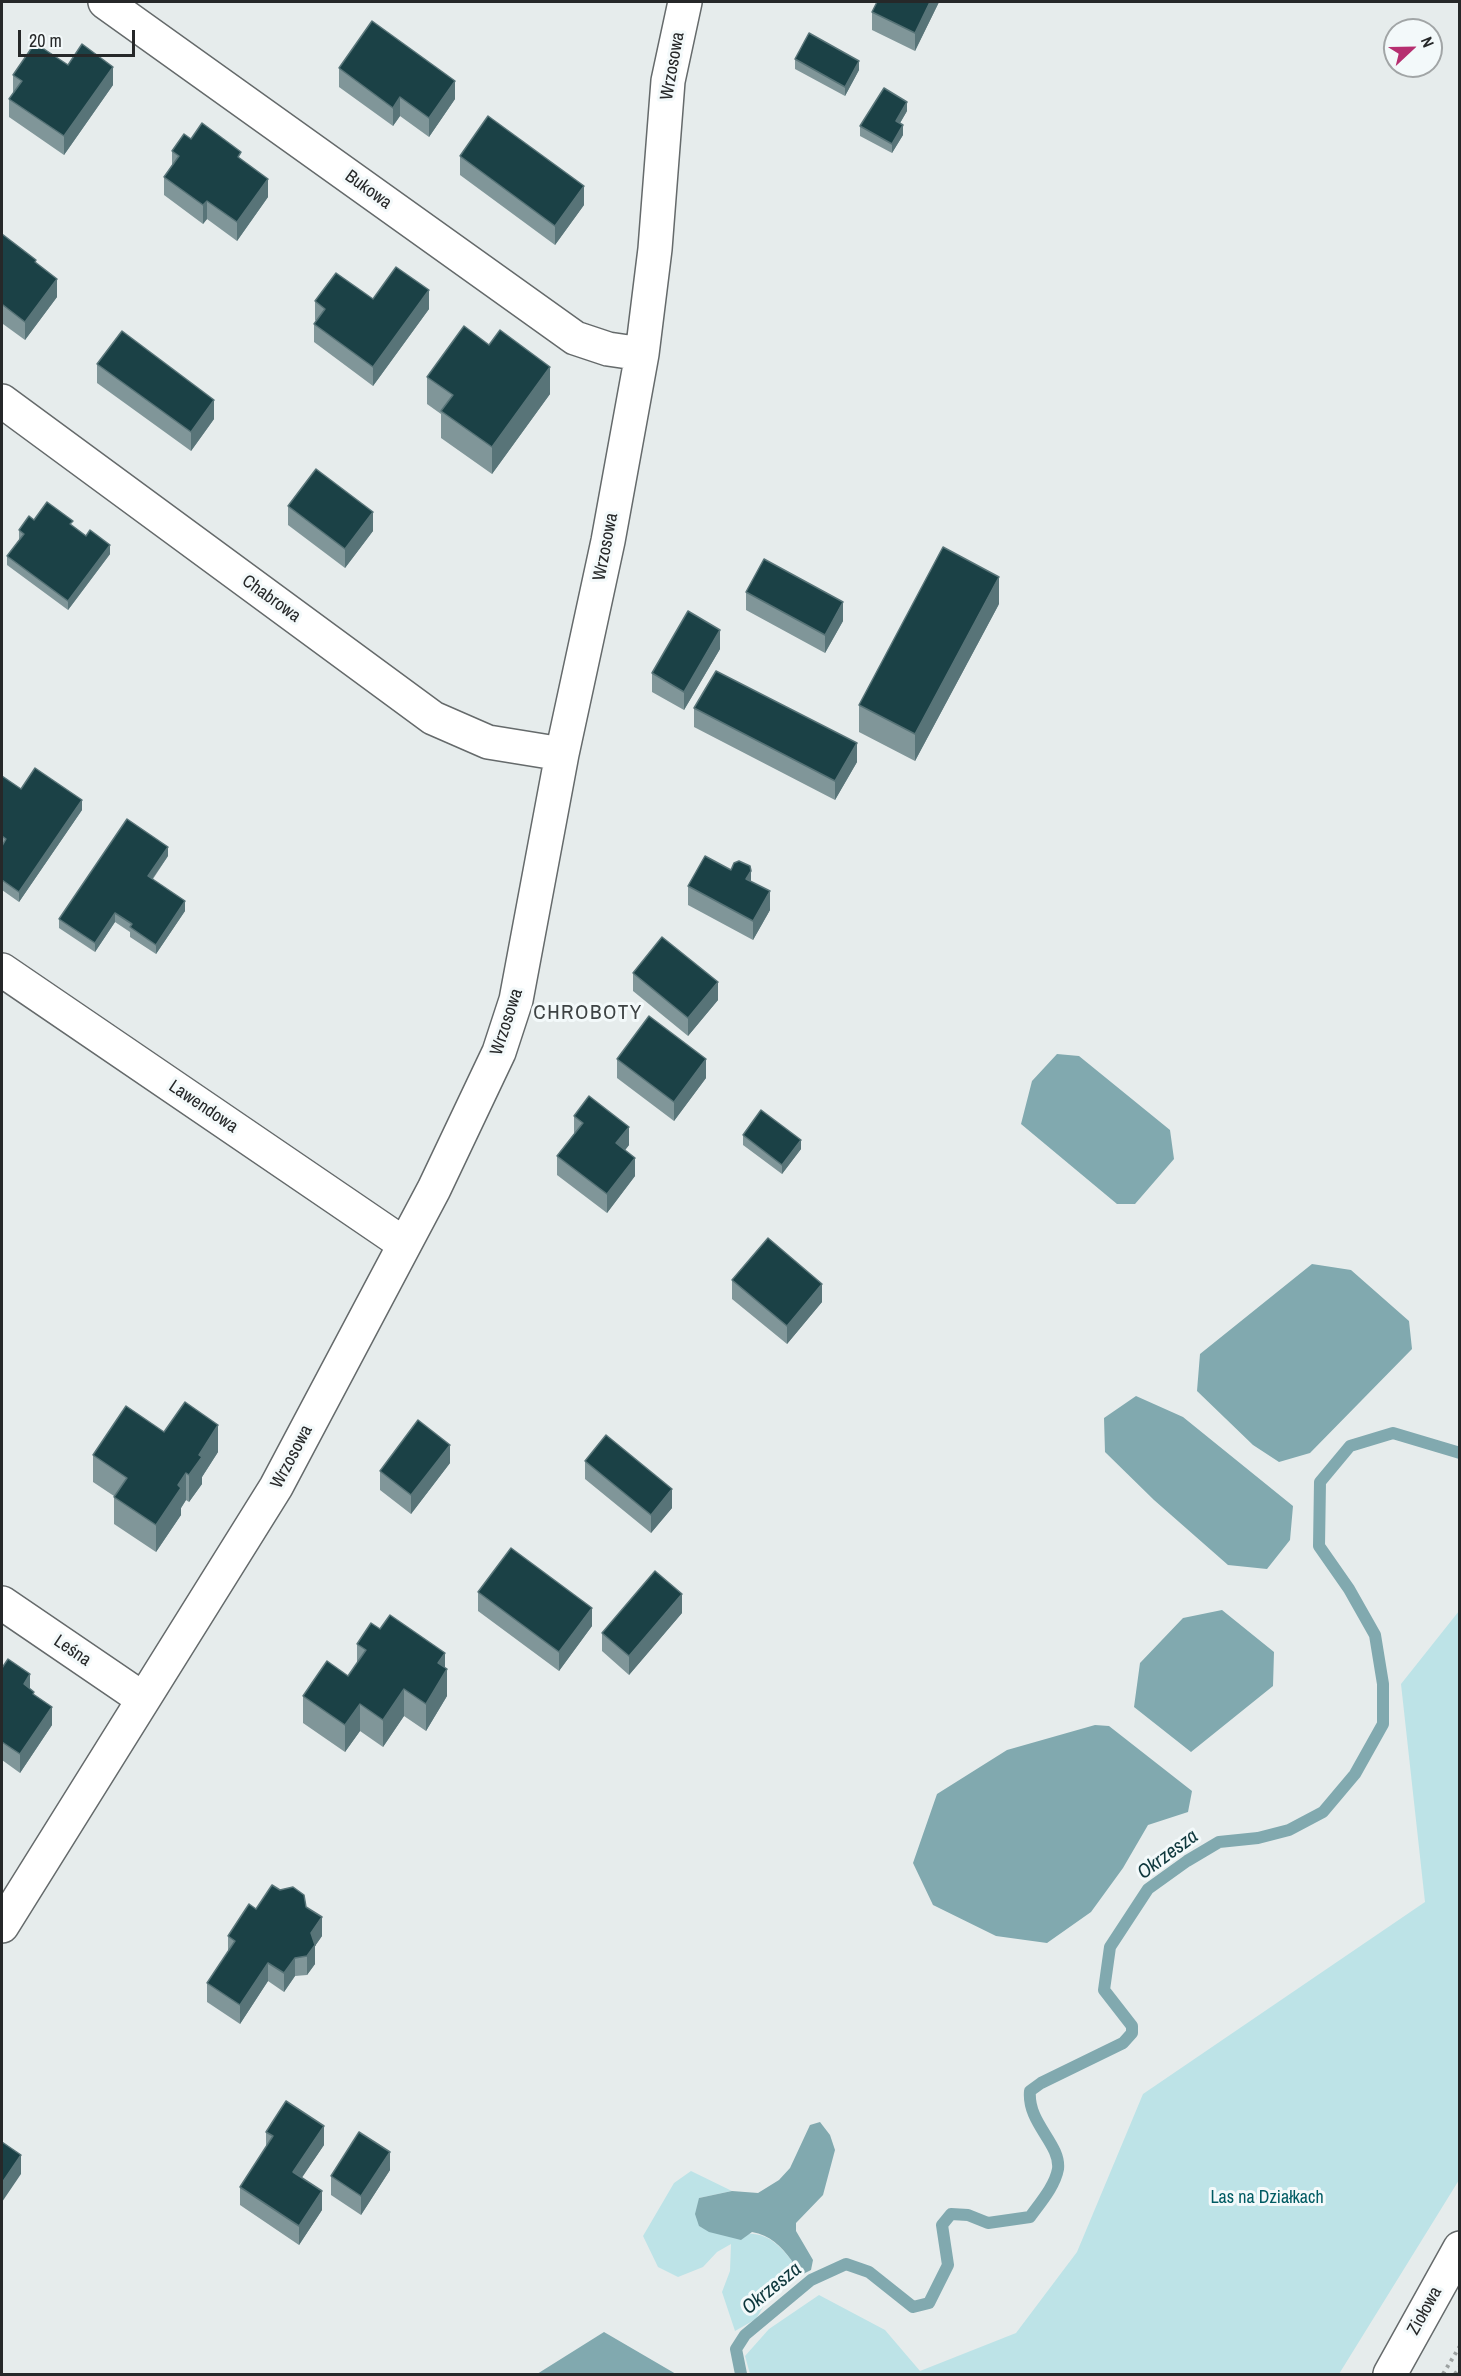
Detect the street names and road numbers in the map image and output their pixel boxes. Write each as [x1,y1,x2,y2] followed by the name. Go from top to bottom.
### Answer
[656,30,690,102] street label: Wrzosowa
[340,166,396,214] street label: Bukowa
[589,511,623,583] street label: Wrzosowa
[237,570,305,628] street label: Chabrowa
[486,986,528,1058] street label: Wrzosowa
[164,1076,242,1138] street label: Lawendowa
[266,1422,318,1492] street label: Wrzosowa
[49,1631,95,1671] street label: Leśna
[1403,2283,1447,2339] street label: Ziołowa

